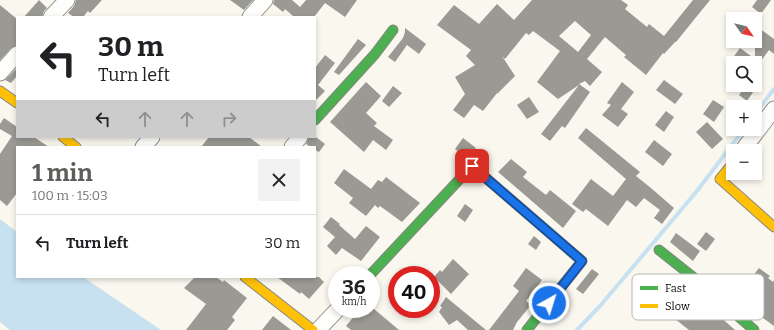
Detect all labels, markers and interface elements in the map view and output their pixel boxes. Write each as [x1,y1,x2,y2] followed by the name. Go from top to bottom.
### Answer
[726,12,762,48] north arrow
[726,12,762,180] map controls
[98,30,164,63] text: 30 m
[32,32,84,84] icon: left
[726,56,762,92] button: search
[98,64,170,86] text: Turn left
[726,100,762,136] button: +
[92,108,114,130] icon: left
[134,108,156,130] icon: ahead
[176,108,198,130] icon: ahead
[218,108,240,130] icon: right
[726,144,762,180] button: −
[455,149,489,183] pin
[461,155,483,177] icon: arrive
[32,159,93,187] text: 1 min
[258,159,300,201] button: close
[32,188,108,203] text: 100 m · 15:03
[32,232,54,254] icon: left
[66,234,128,252] text: Turn left
[265,234,300,252] text: 30 m
[388,266,440,318] speed limit sign: 40
[632,274,764,320] legend
[342,275,366,299] text: 36
[528,282,570,324] position arrow
[665,282,686,295] text: Fast
[342,296,366,308] text: km/h
[665,300,690,313] text: Slow

